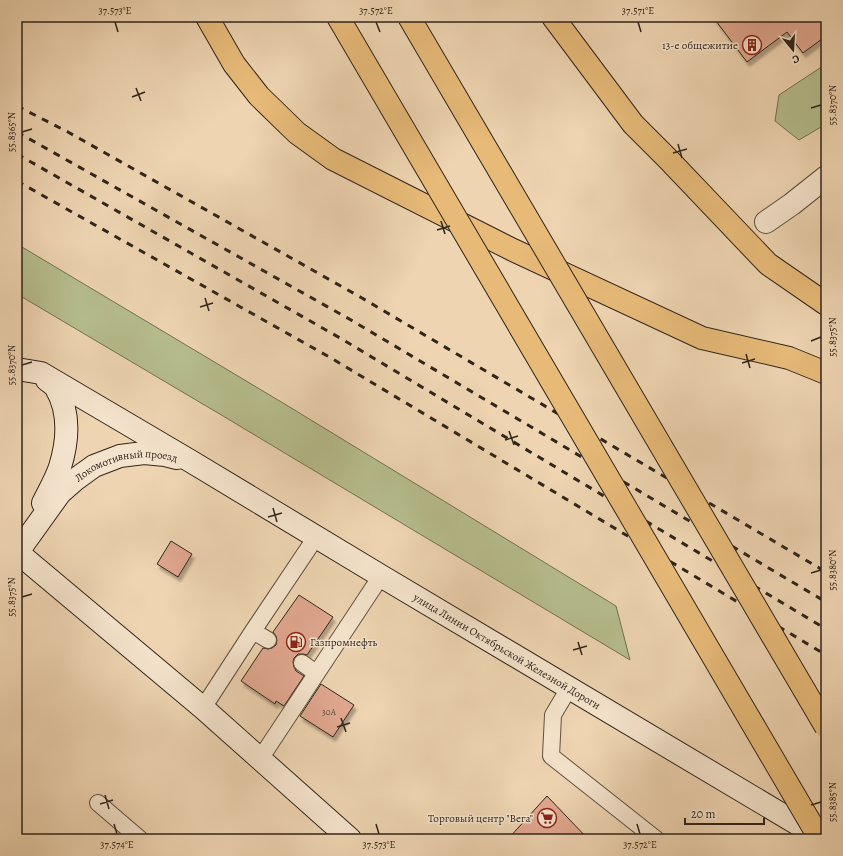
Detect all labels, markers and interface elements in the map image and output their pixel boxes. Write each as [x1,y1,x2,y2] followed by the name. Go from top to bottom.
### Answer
[99,4,132,17] text: 37.573°E
[359,4,393,17] text: 37.572°E
[622,4,654,17] text: 37.571°E
[773,30,813,70] north arrow
[741,34,763,56] building icon: 13-е общежитие
[662,38,738,53] place label: 13-е общежитие
[790,51,801,67] text: С
[826,85,839,125] text: 55.8370°N
[5,112,18,152] text: 55.8365°N
[826,317,839,357] text: 55.8375°N
[5,345,18,385] text: 55.8370°N
[72,446,180,486] street label: Локомотивный проезд
[826,549,839,591] text: 55.8380°N
[5,577,18,617] text: 55.8375°N
[410,589,603,713] street label: улица Линии Октябрьской Железной Дороги
[285,631,307,653] fuel station icon: Газпромнефть
[310,635,378,650] place label: Газпромнефть
[322,706,337,718] house number: 30А
[826,782,839,822] text: 55.8385°N
[685,800,764,826] scale bar
[691,806,715,822] text: 20 m
[536,807,558,829] supermarket icon: Торговый центр "Вега"
[428,811,533,826] place label: Торговый центр "Вега"
[100,838,134,851] text: 37.574°E
[363,838,396,851] text: 37.573°E
[623,838,657,851] text: 37.572°E

